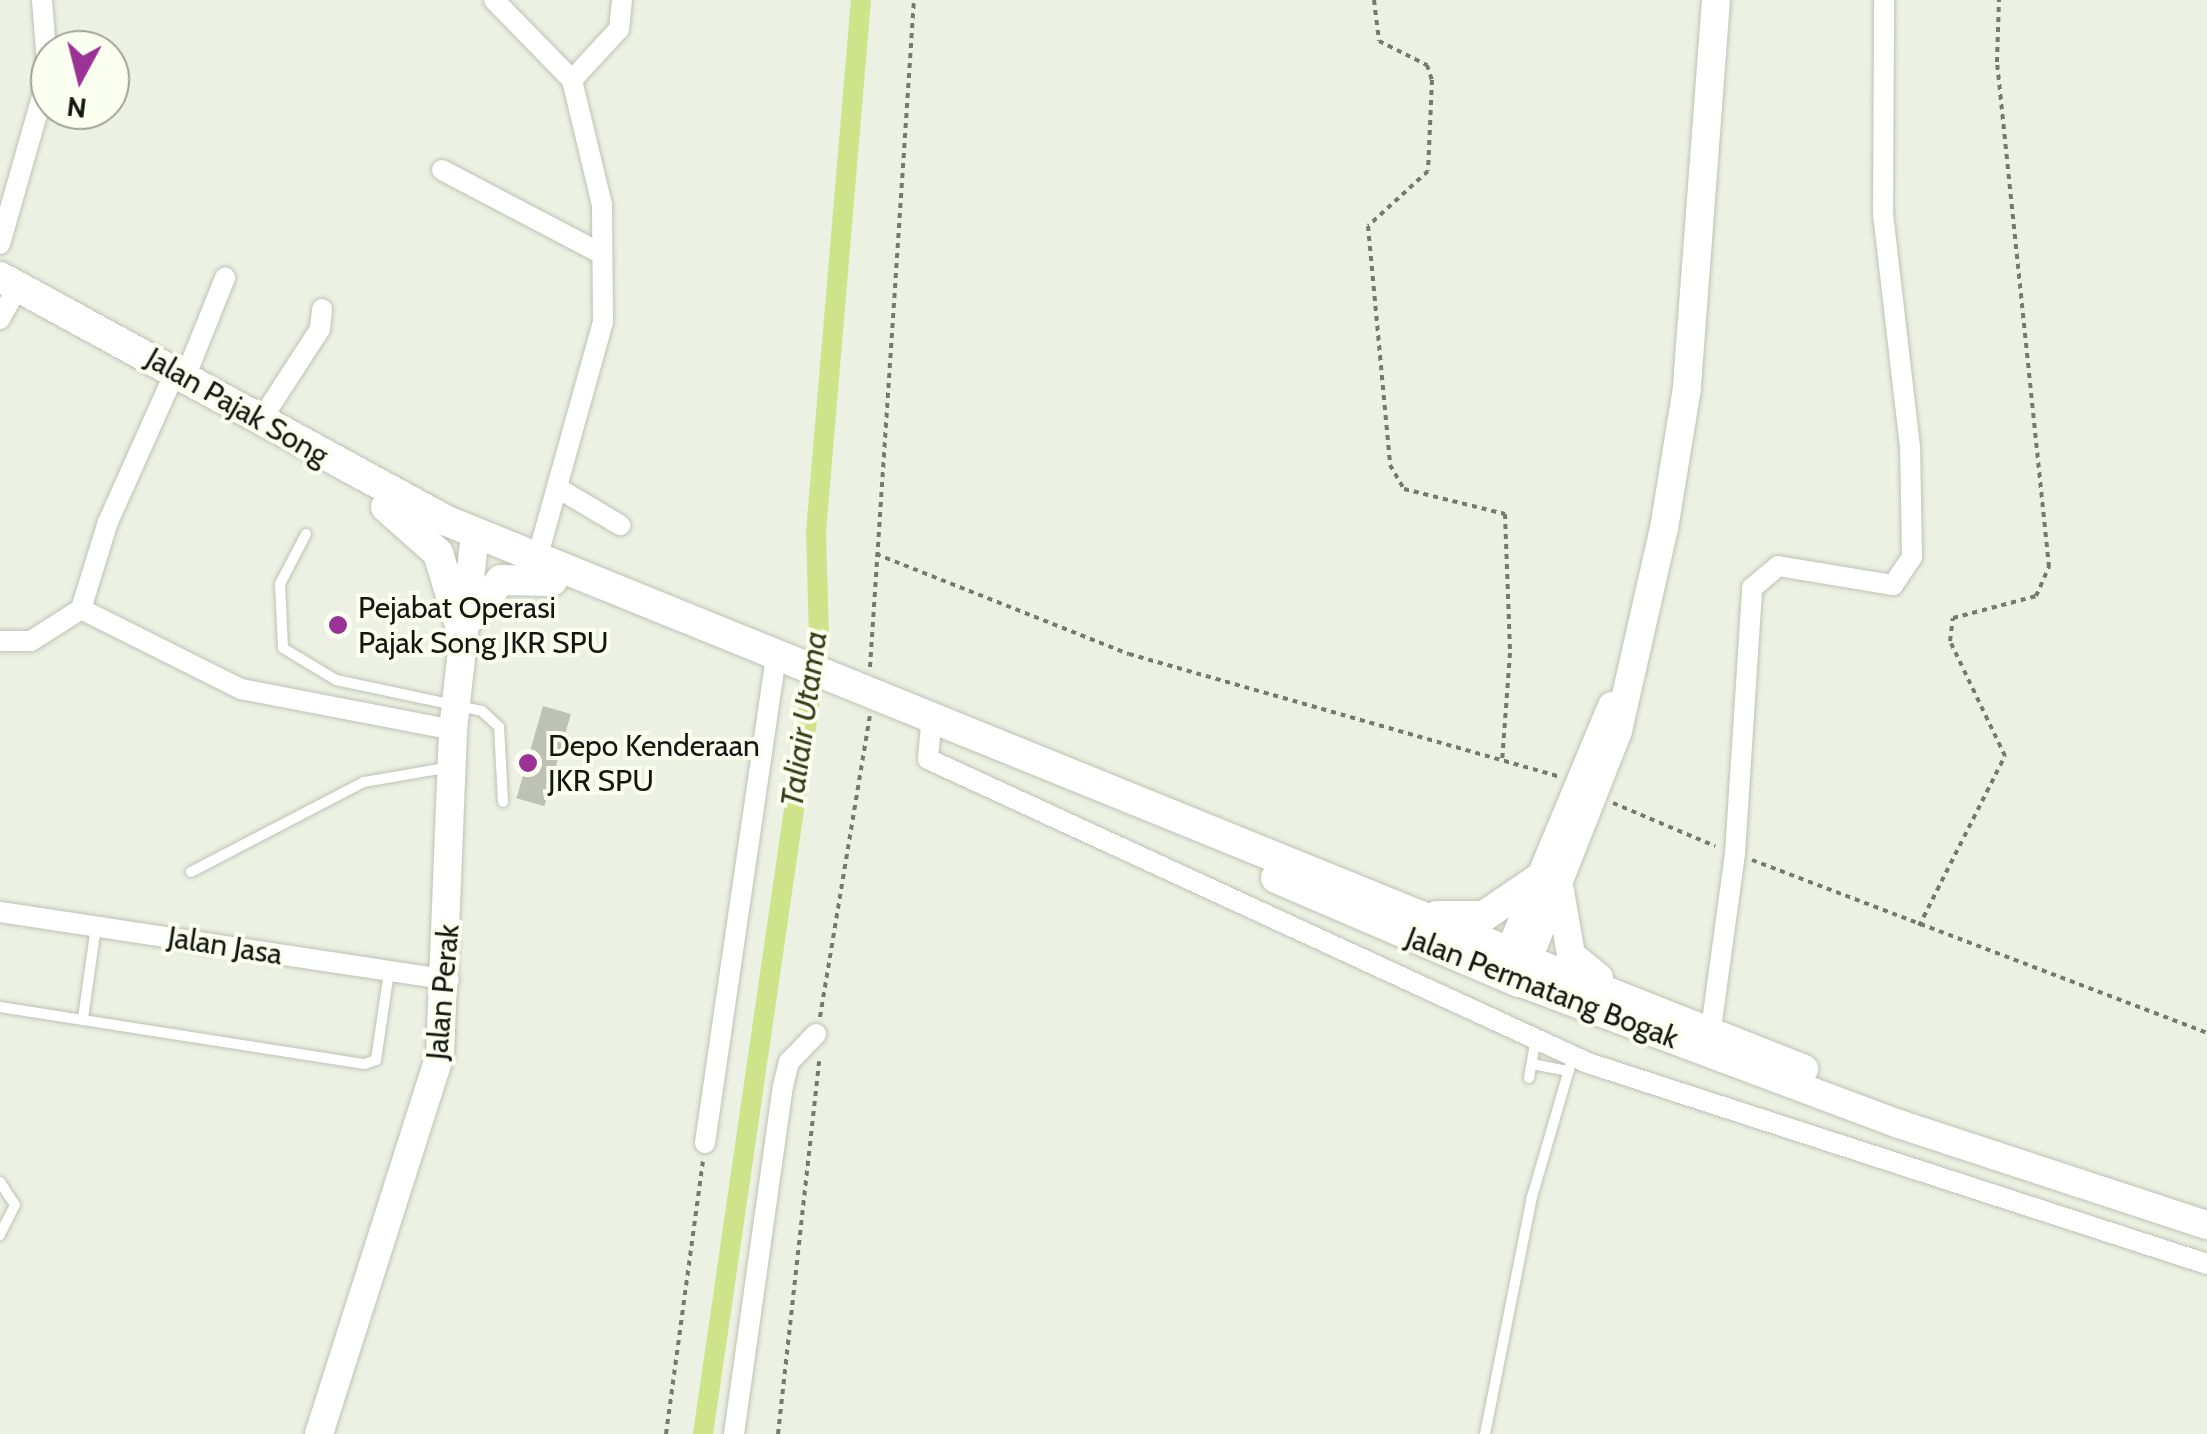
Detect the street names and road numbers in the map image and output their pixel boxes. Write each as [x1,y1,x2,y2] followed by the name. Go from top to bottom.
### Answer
[139,340,335,474] street label: Jalan Pajak Song
[165,919,285,973] street label: Jalan Jasa
[1401,919,1683,1057] street label: Jalan Permatang Bogak
[419,923,467,1061] street label: Jalan Perak

